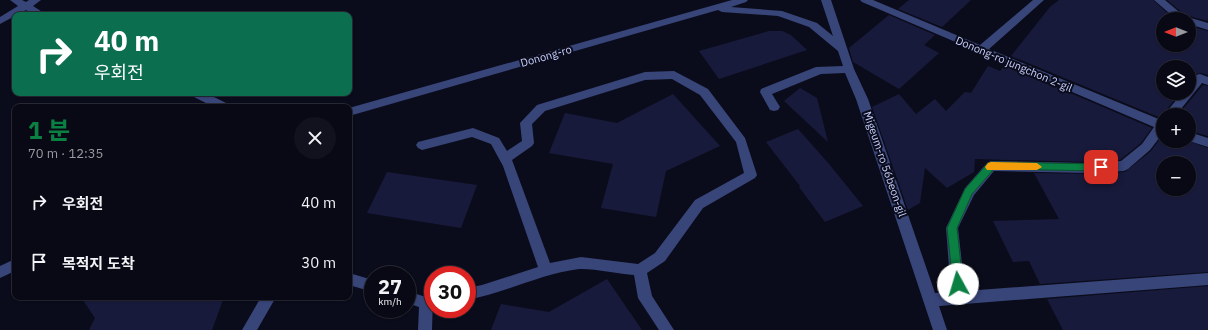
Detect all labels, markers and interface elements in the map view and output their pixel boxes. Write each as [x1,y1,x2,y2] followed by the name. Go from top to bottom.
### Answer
[1156,12,1196,52] north arrow
[1156,12,1196,196] map controls
[94,22,159,59] text: 40 m
[28,28,80,80] icon: right
[954,33,1074,95] street label: Donong-ro jungchon 2-gil
[519,42,573,70] street label: Donong-ro
[1156,60,1196,100] button: layers
[94,61,144,84] text: 우회전
[1156,108,1196,148] button: +
[860,110,910,218] street label: Migeum-ro 56beon-gil
[28,114,70,146] text: 1 분
[294,117,336,159] button: close
[28,145,103,162] text: 70 m · 12:35
[1084,150,1118,184] pin
[1090,156,1112,178] icon: arrive
[1156,156,1196,196] button: −
[28,191,50,213] icon: right
[301,193,336,212] text: 40 m
[62,194,103,213] text: 우회전
[28,251,50,273] icon: arrive
[301,253,336,272] text: 30 m
[62,254,135,273] text: 목적지 도착
[937,263,979,305] position arrow
[424,266,476,318] speed limit sign: 30
[378,273,402,300] text: 27
[378,295,402,308] text: km/h

